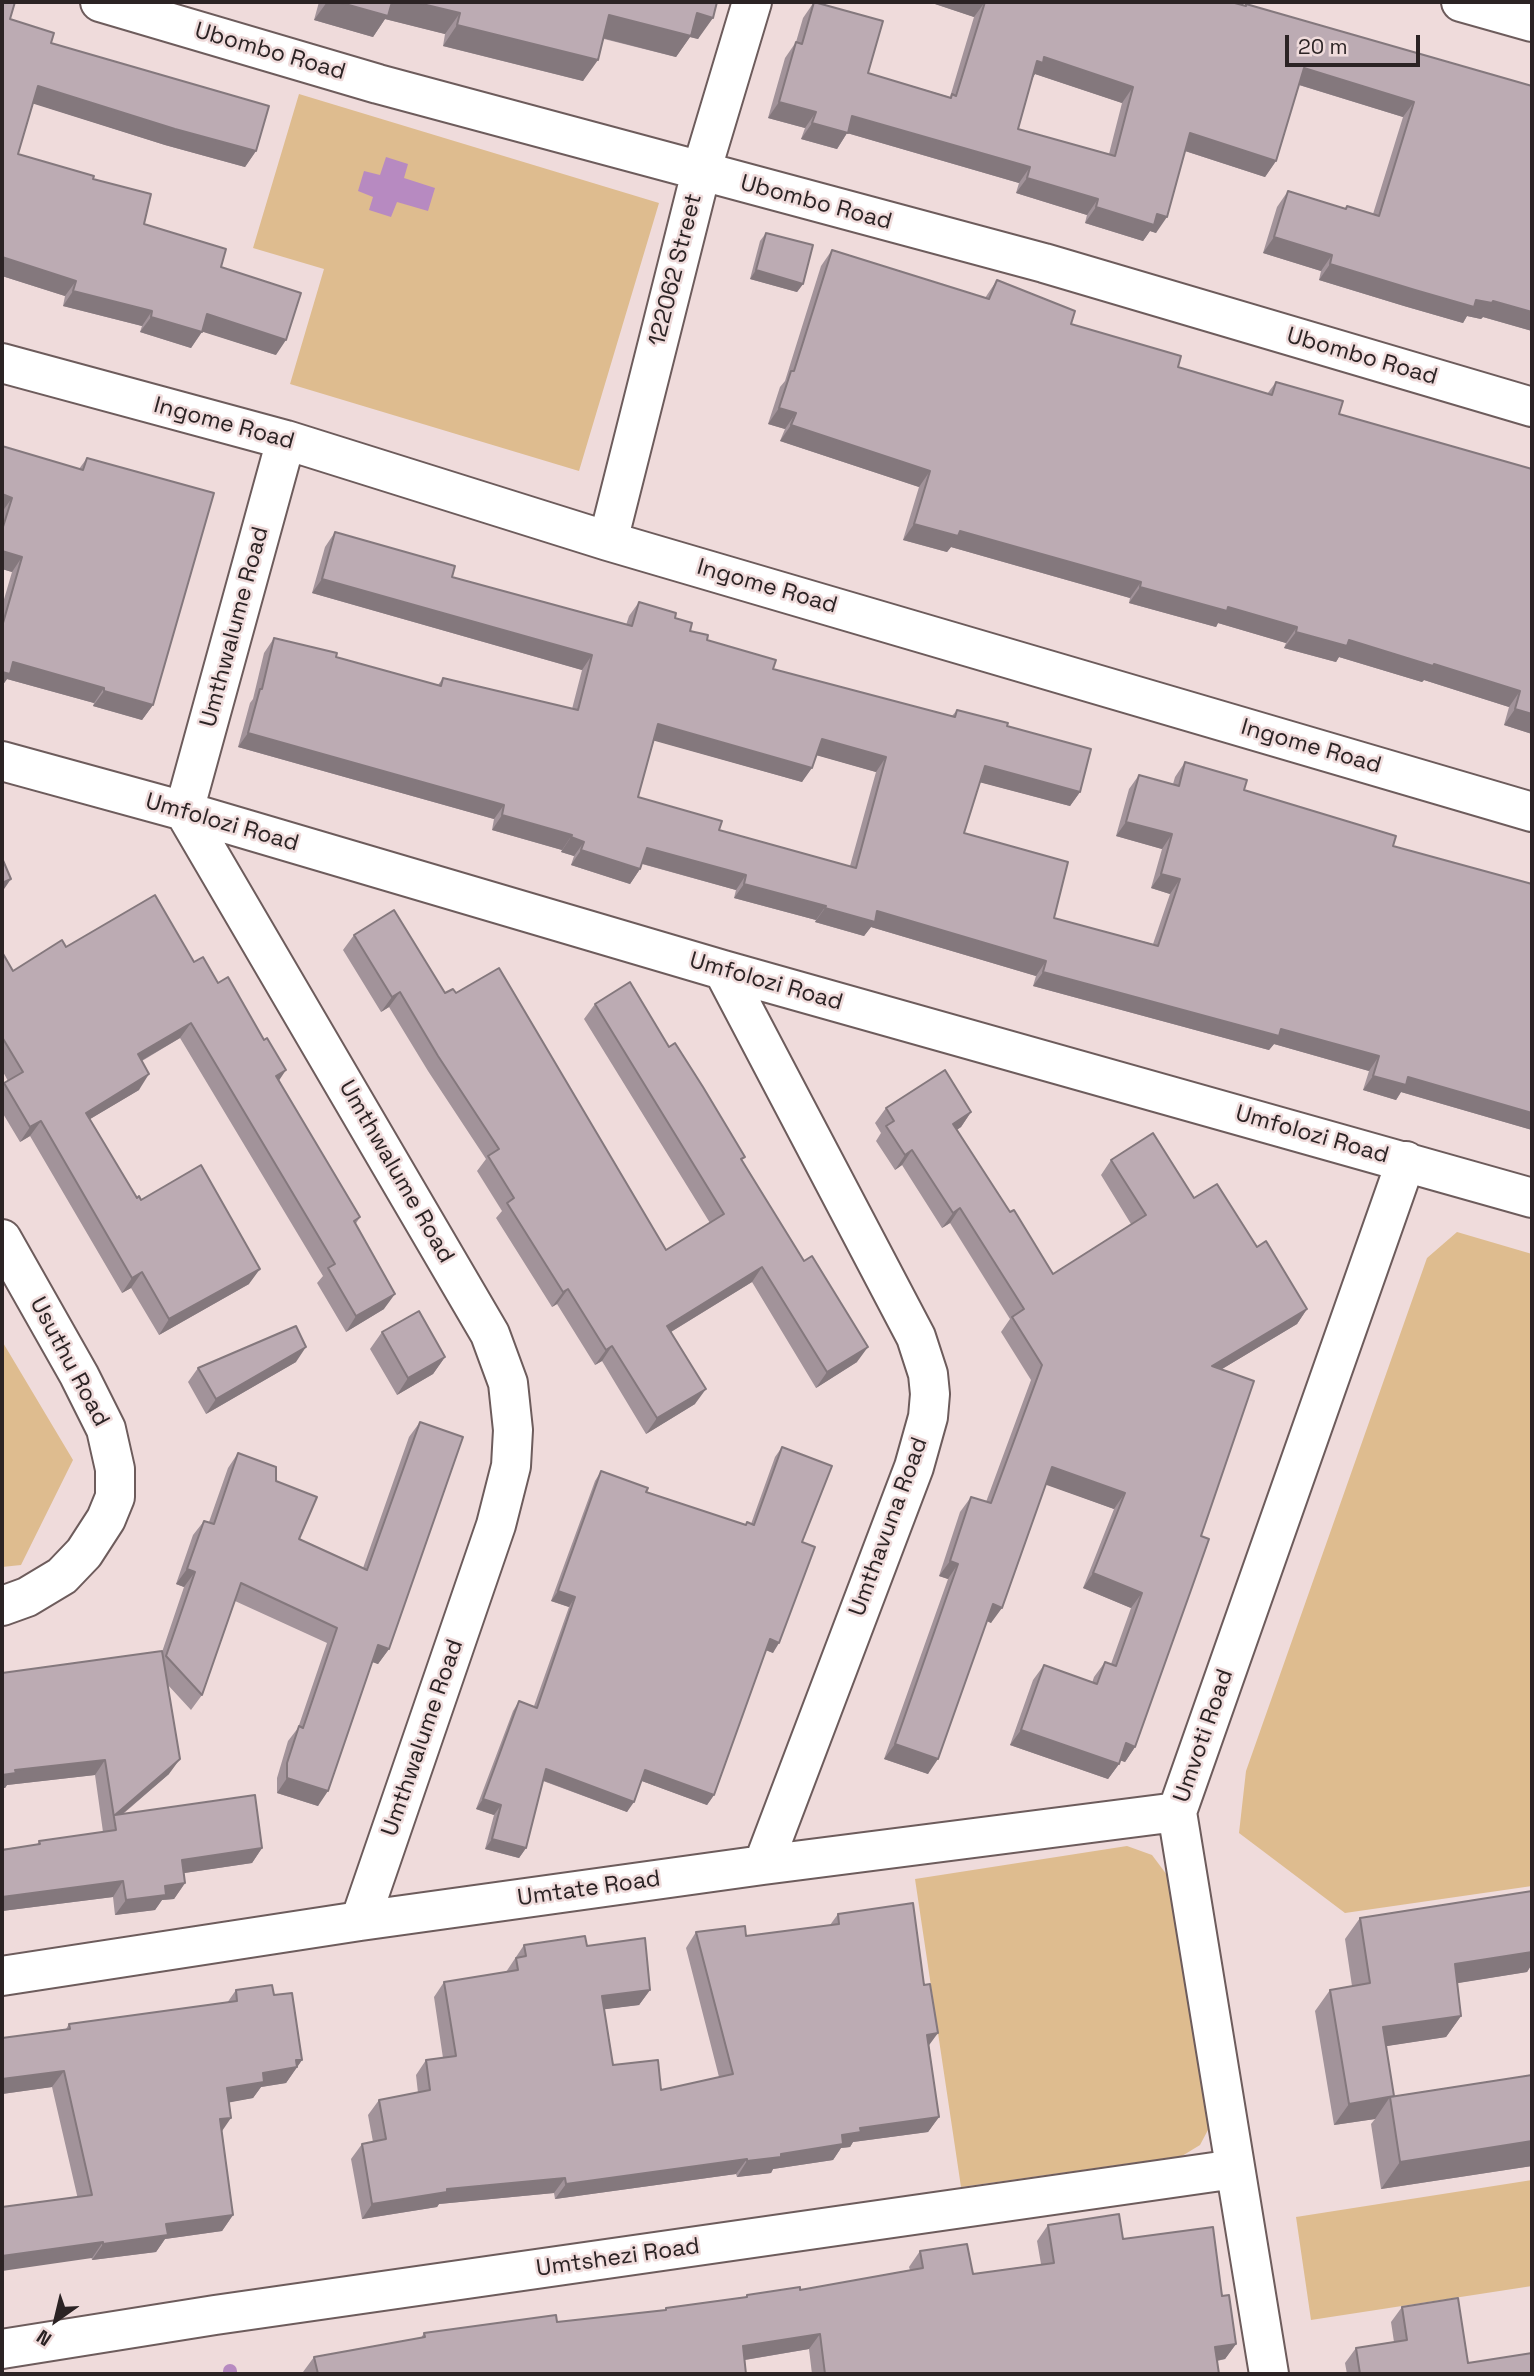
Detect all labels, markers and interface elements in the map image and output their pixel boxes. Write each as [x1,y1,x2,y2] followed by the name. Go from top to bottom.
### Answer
[191,17,349,87] street label: Ubombo Road
[1289,21,1424,65] scale bar
[1298,33,1348,60] text: 20 m
[737,170,895,236] street label: Ubombo Road
[644,191,708,349] street label: 122062 Street
[1283,322,1441,392] street label: Ubombo Road
[151,392,297,456] street label: Ingome Road
[195,524,275,730] street label: Umthwalume Road
[694,554,840,620] street label: Ingome Road
[1238,714,1384,780] street label: Ingome Road
[142,788,302,858] street label: Umfolozi Road
[686,947,846,1017] street label: Umfolozi Road
[332,1076,460,1268] street label: Umthwalume Road
[1232,1100,1392,1170] street label: Umfolozi Road
[23,1293,115,1431] street label: Usuthu Road
[844,1434,934,1620] street label: Umthavuna Road
[376,1636,470,1840] street label: Umthwalume Road
[1168,1666,1240,1806] street label: Umvoti Road
[516,1865,662,1913] street label: Umtate Road
[535,2233,701,2283] street label: Umtshezi Road
[21,2285,91,2355] north arrow
[32,2324,56,2352] text: N

